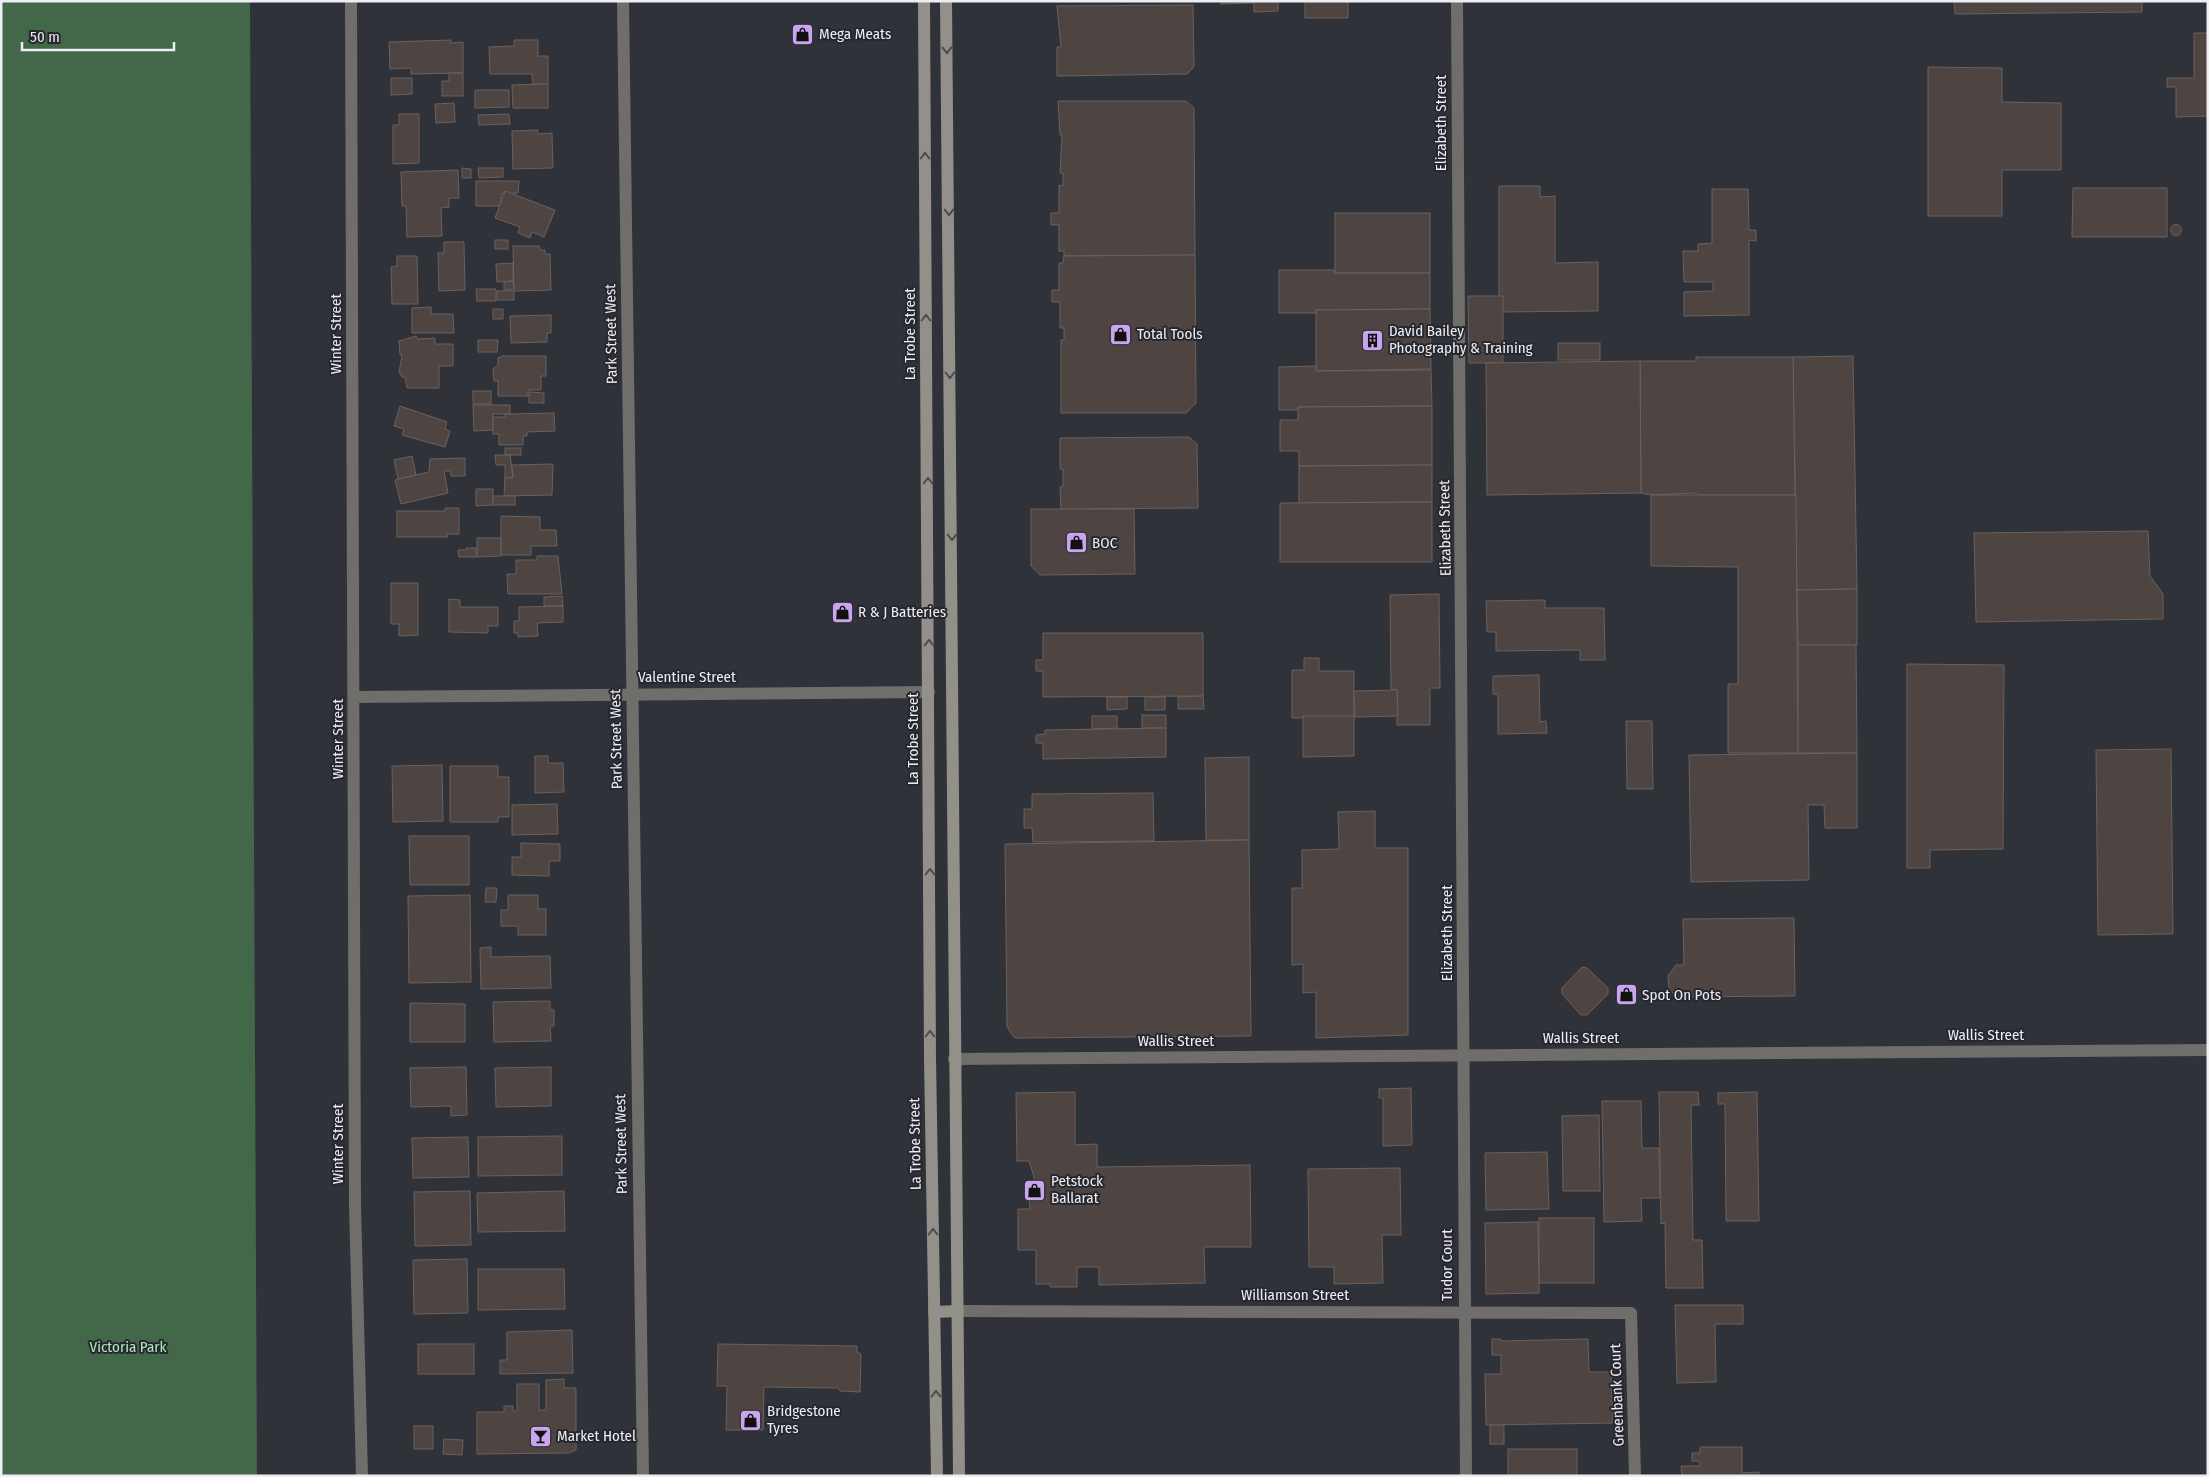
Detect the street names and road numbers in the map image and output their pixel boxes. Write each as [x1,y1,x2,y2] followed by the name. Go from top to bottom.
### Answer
[1432,75,1450,171] street label: Elizabeth Street
[601,284,621,384] street label: Park Street West
[901,288,919,380] street label: La Trobe Street
[327,294,345,374] street label: Winter Street
[1435,480,1455,576] street label: Elizabeth Street
[638,668,736,686] street label: Valentine Street
[606,689,626,789] street label: Park Street West
[904,693,922,785] street label: La Trobe Street
[329,699,347,779] street label: Winter Street
[1438,885,1456,981] street label: Elizabeth Street
[1948,1026,2024,1044] street label: Wallis Street
[1543,1029,1619,1047] street label: Wallis Street
[1138,1032,1214,1050] street label: Wallis Street
[611,1094,631,1194] street label: Park Street West
[905,1098,925,1190] street label: La Trobe Street
[329,1104,347,1184] street label: Winter Street
[1438,1229,1456,1301] street label: Tudor Court
[1241,1286,1349,1304] street label: Williamson Street
[1606,1343,1628,1447] street label: Greenbank Court

